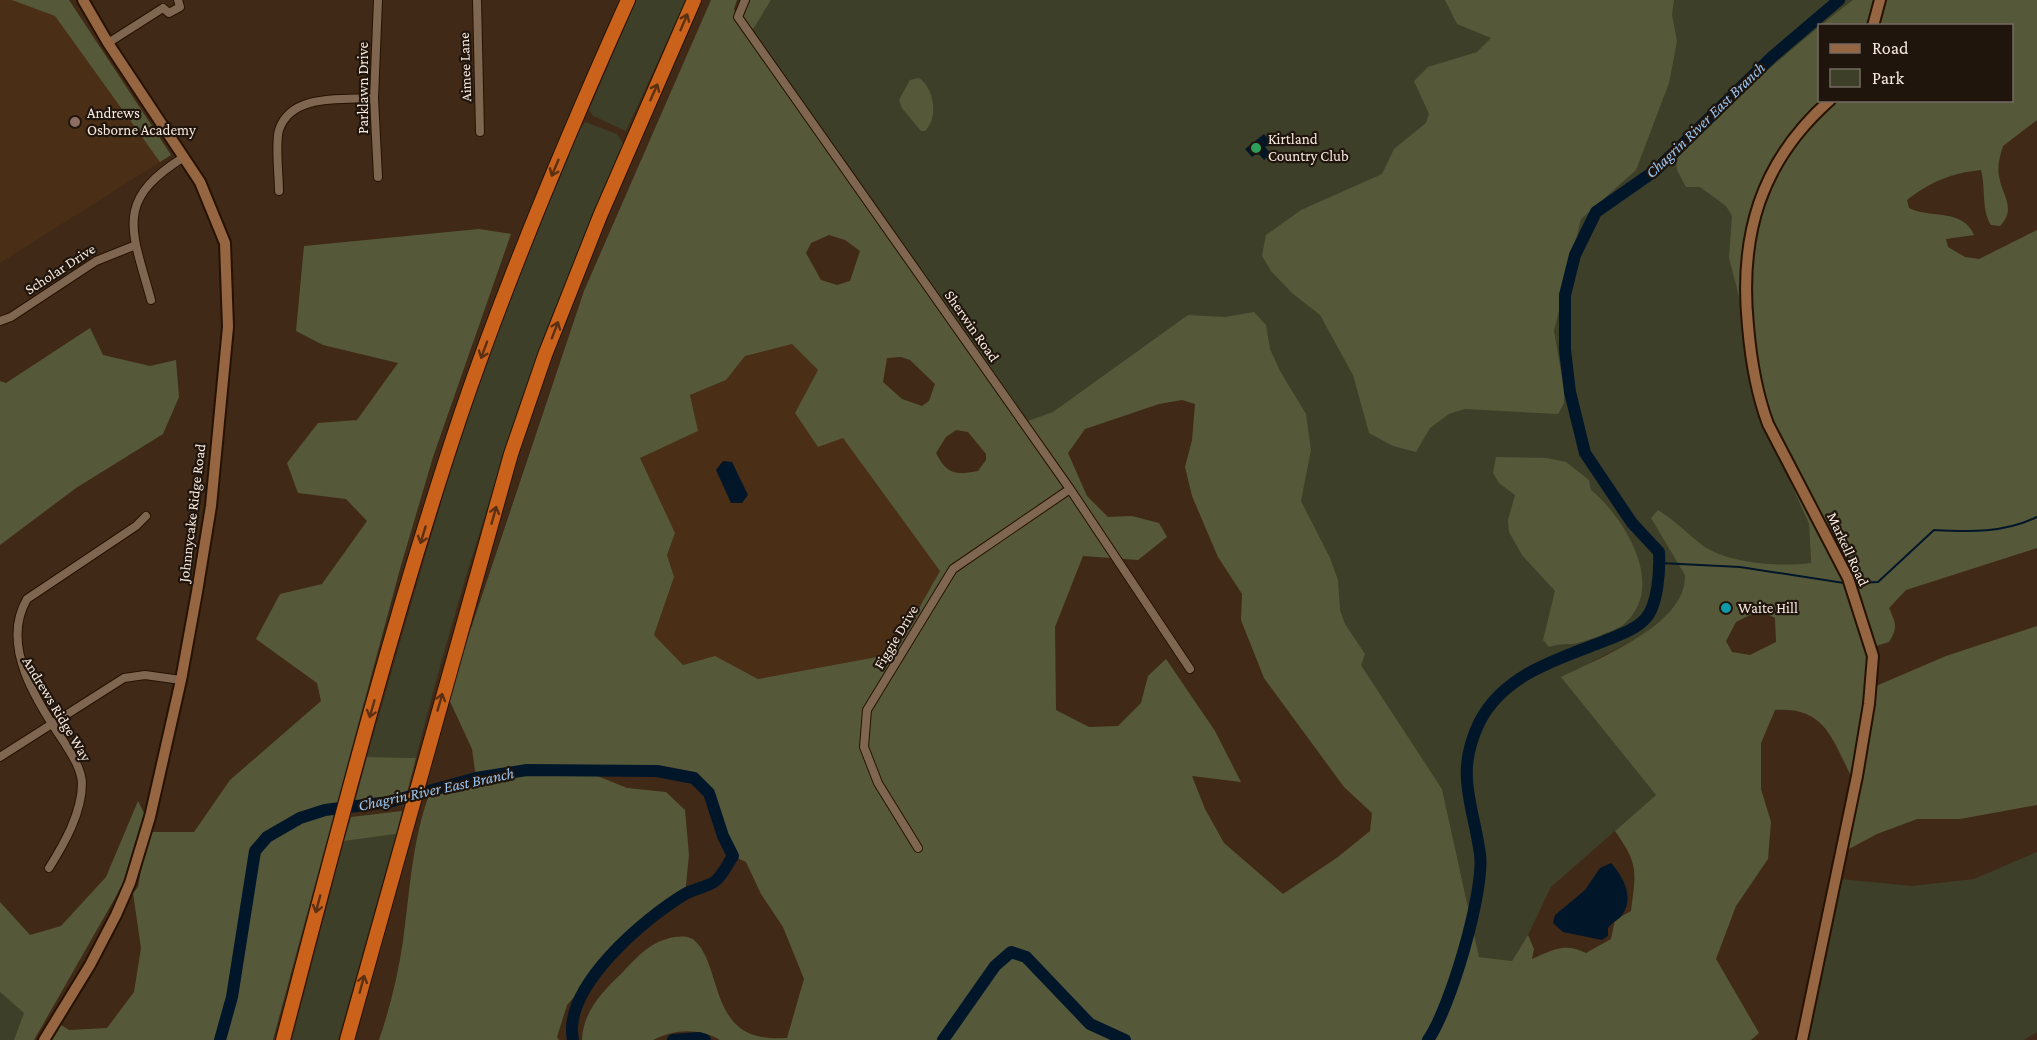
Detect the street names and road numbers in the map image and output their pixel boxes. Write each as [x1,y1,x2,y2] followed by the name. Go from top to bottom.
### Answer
[456,32,474,102] street label: Aimee Lane
[355,42,371,134] street label: Parklawn Drive
[22,240,98,298] street label: Scholar Drive
[942,287,1002,365] street label: Sherwin Road
[175,443,209,585] street label: Johnnycake Ridge Road
[1824,510,1872,588] street label: Markell Road
[871,602,922,672] street label: Figgie Drive
[19,654,95,765] street label: Andrews Ridge Way

